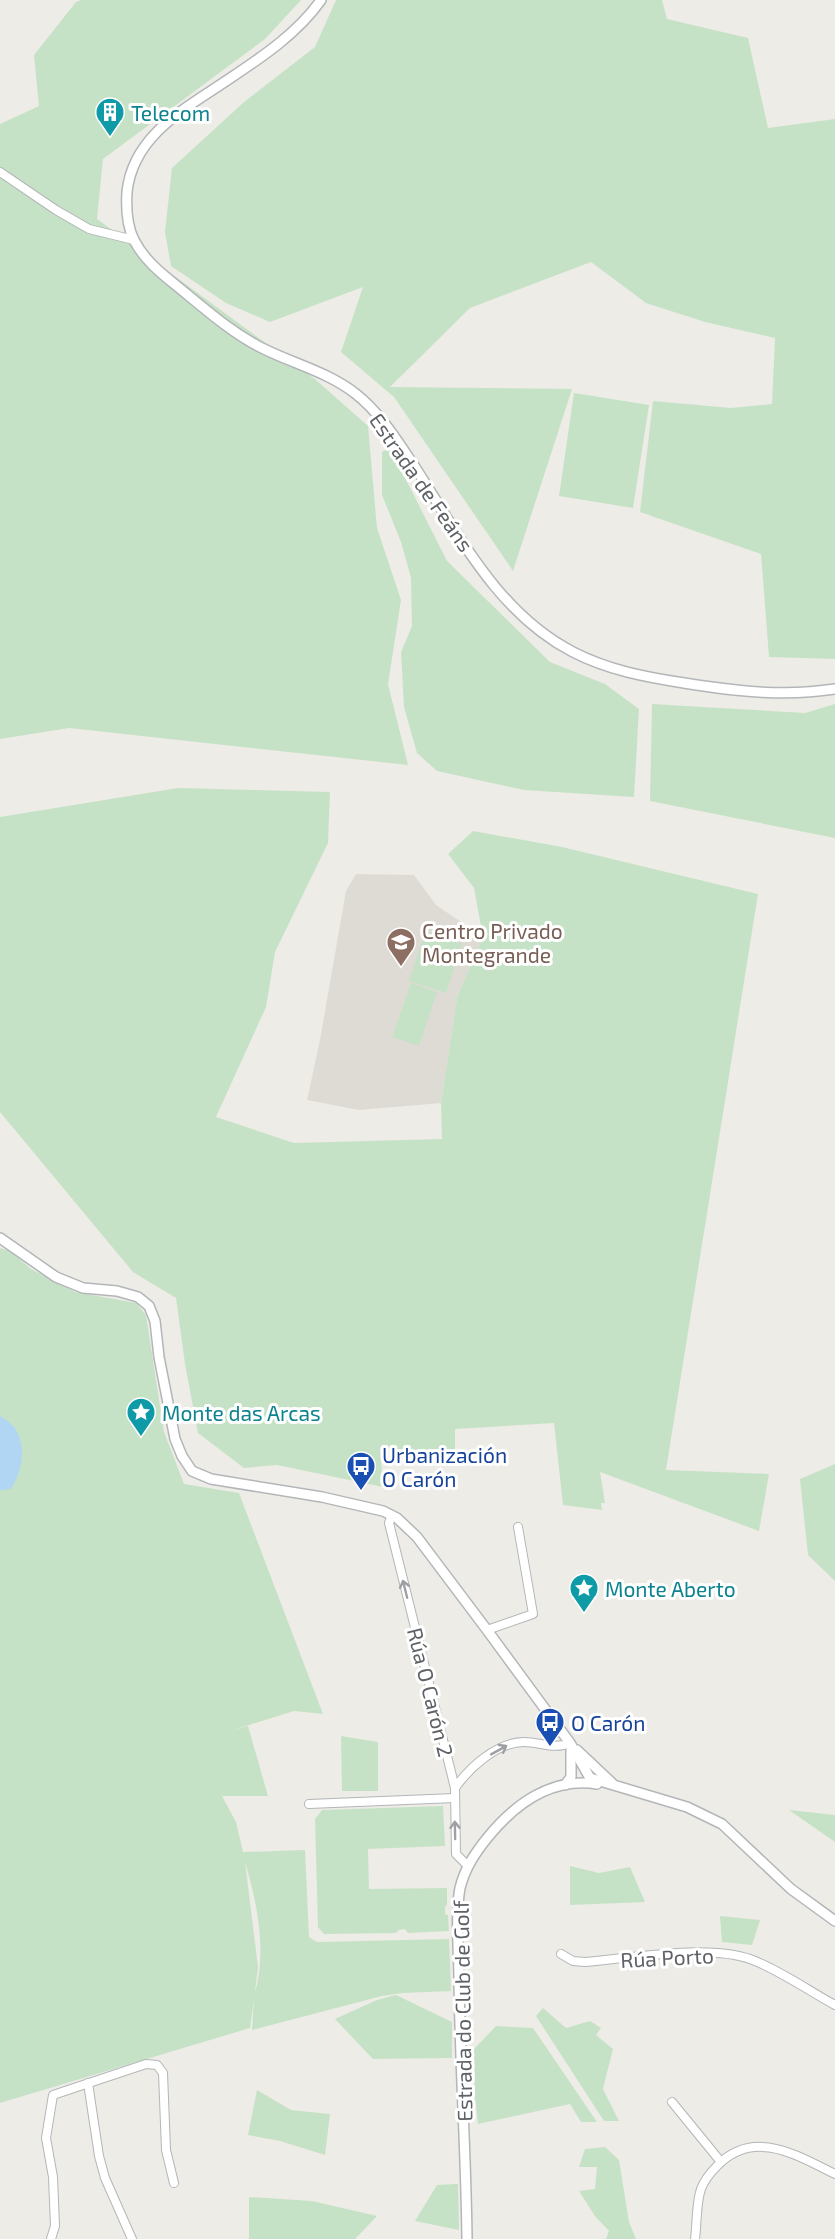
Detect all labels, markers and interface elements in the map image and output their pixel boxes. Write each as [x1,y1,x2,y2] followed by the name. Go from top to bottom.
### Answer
[94,96,126,138] building icon: Telecom
[131,100,210,125] place label: Telecom
[365,408,479,556] street label: Estrada de Feáns
[422,918,563,967] place label: Centro Privado Montegrande
[385,926,417,968] school or university icon: Centro Privado Montegrande
[125,1396,157,1438] place icon: Monte das Arcas
[162,1400,321,1425] place label: Monte das Arcas
[382,1442,507,1491] place label: Urbanización O Carón
[345,1450,377,1492] bus stop icon: Urbanización O Carón
[568,1572,600,1614] place icon: Monte Aberto
[605,1576,736,1601] place label: Monte Aberto
[399,1580,411,1599] one-way arrow
[403,1625,459,1759] street label: Rúa O Carón 2
[534,1706,566,1748] bus stop icon: O Carón
[571,1710,646,1735] place label: O Carón
[490,1744,507,1756] one-way arrow
[450,1820,461,1840] one-way arrow
[448,1899,476,2122] street label: Estrada do Club de Golf
[620,1942,714,1972] street label: Rúa Porto

